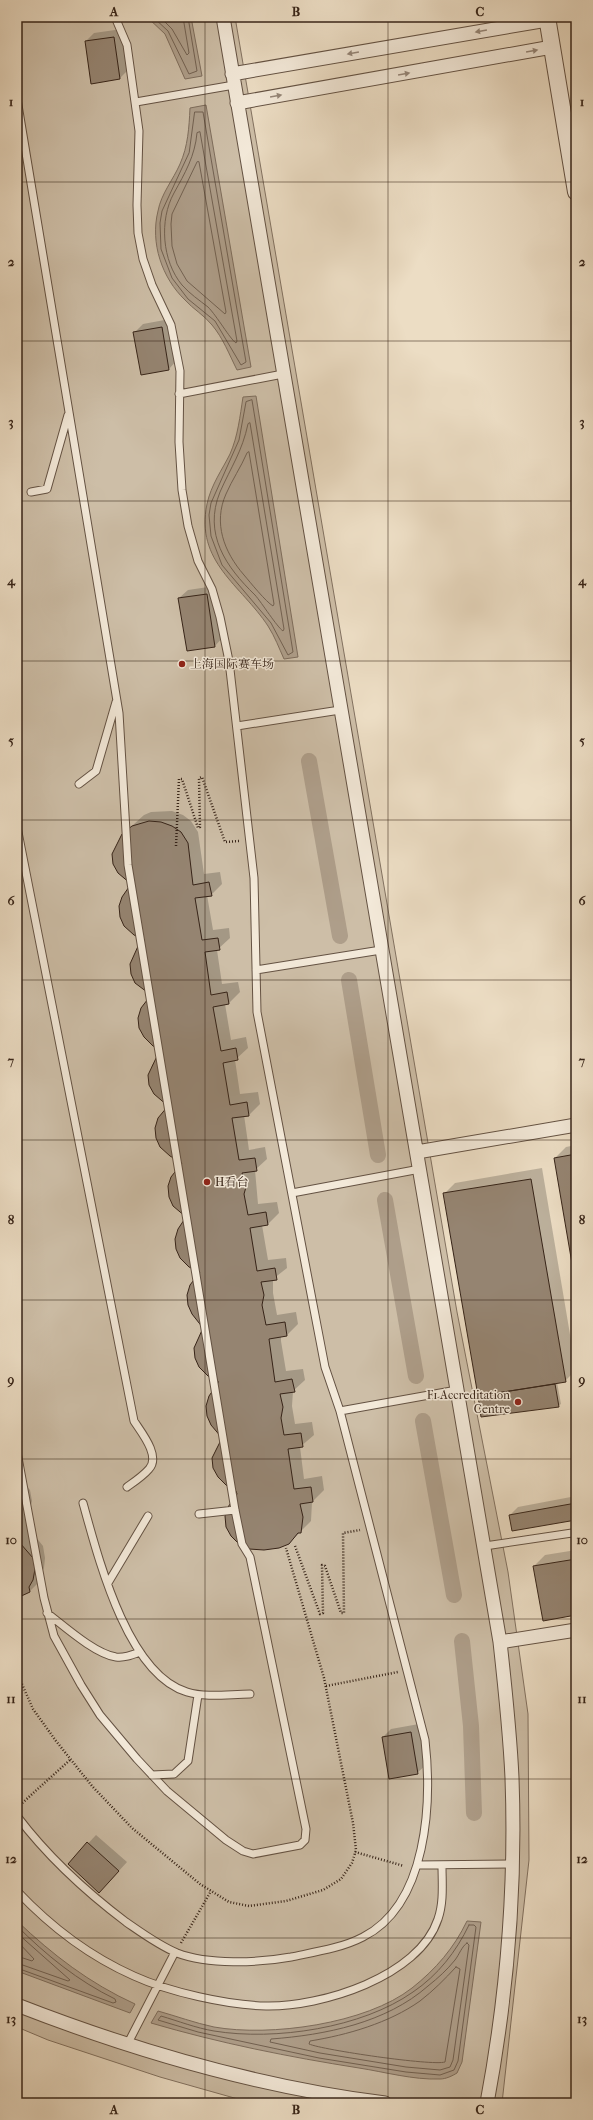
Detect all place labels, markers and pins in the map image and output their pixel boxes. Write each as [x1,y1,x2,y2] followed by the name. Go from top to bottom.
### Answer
[190,657,274,671] place label: 上海国际赛车场
[177,659,187,669] marker: 上海国际赛车场
[215,1175,249,1189] place label: H看台
[202,1177,212,1187] marker: H看台
[427,1388,510,1416] place label: F1 Accreditation Centre
[513,1397,523,1407] marker: F1 Accreditation Centre

